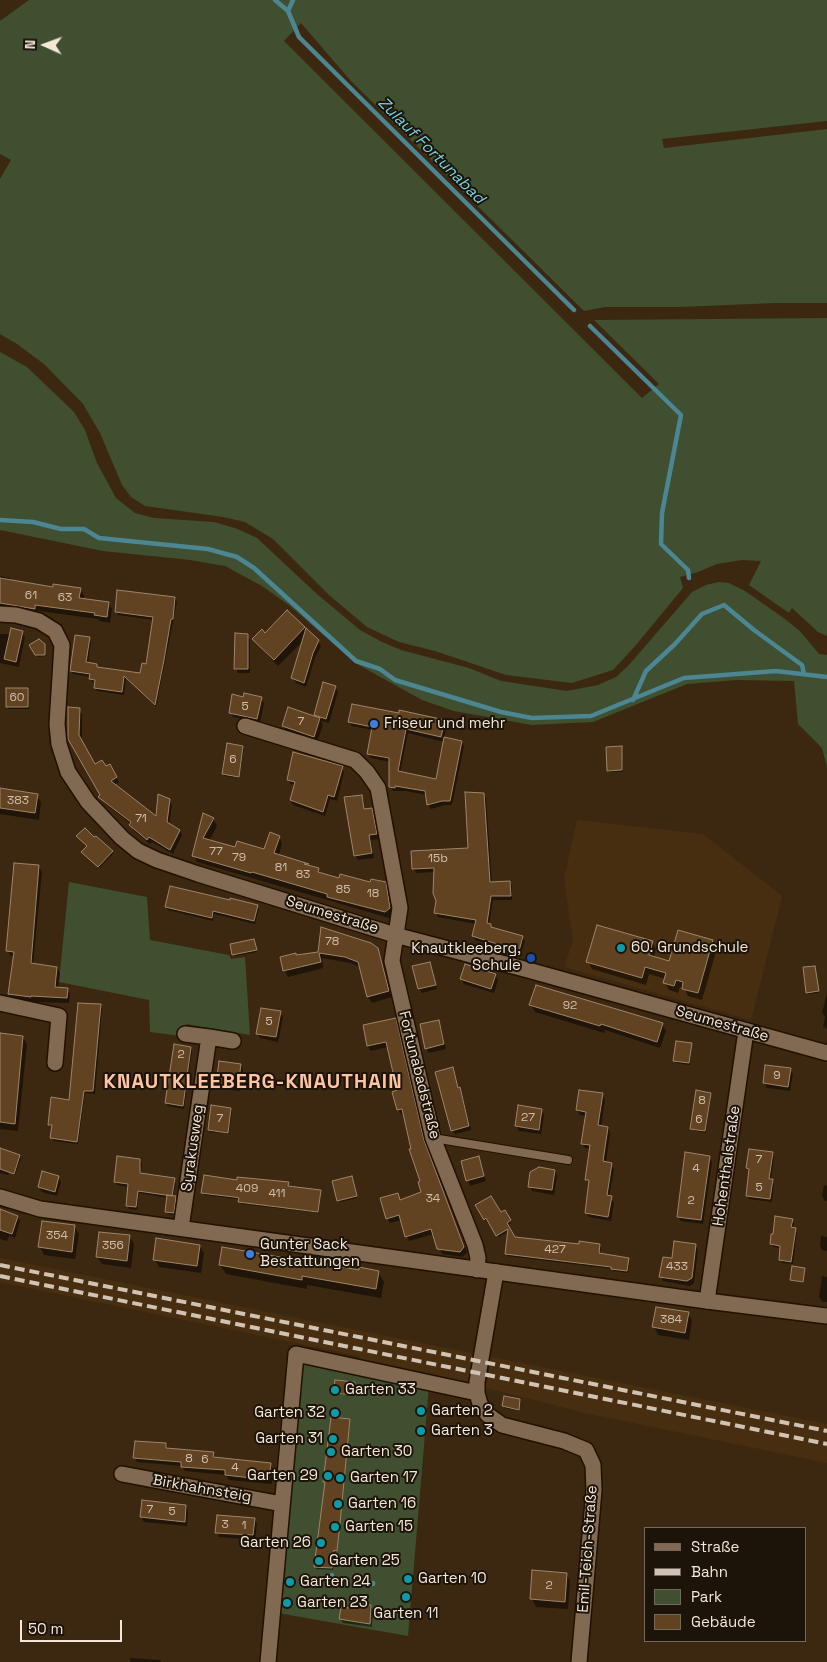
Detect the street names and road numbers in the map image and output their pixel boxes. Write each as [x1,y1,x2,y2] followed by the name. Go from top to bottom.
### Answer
[283,892,381,938] street label: Seumestraße
[673,1002,771,1046] street label: Seumestraße
[394,1009,444,1141] street label: Fortunabadstraße
[178,1103,208,1193] street label: Syrakusweg
[710,1105,744,1227] street label: Hohenthalstraße
[151,1471,253,1507] street label: Birkhahnsteig
[575,1485,601,1613] street label: Emil-Teich-Straße

